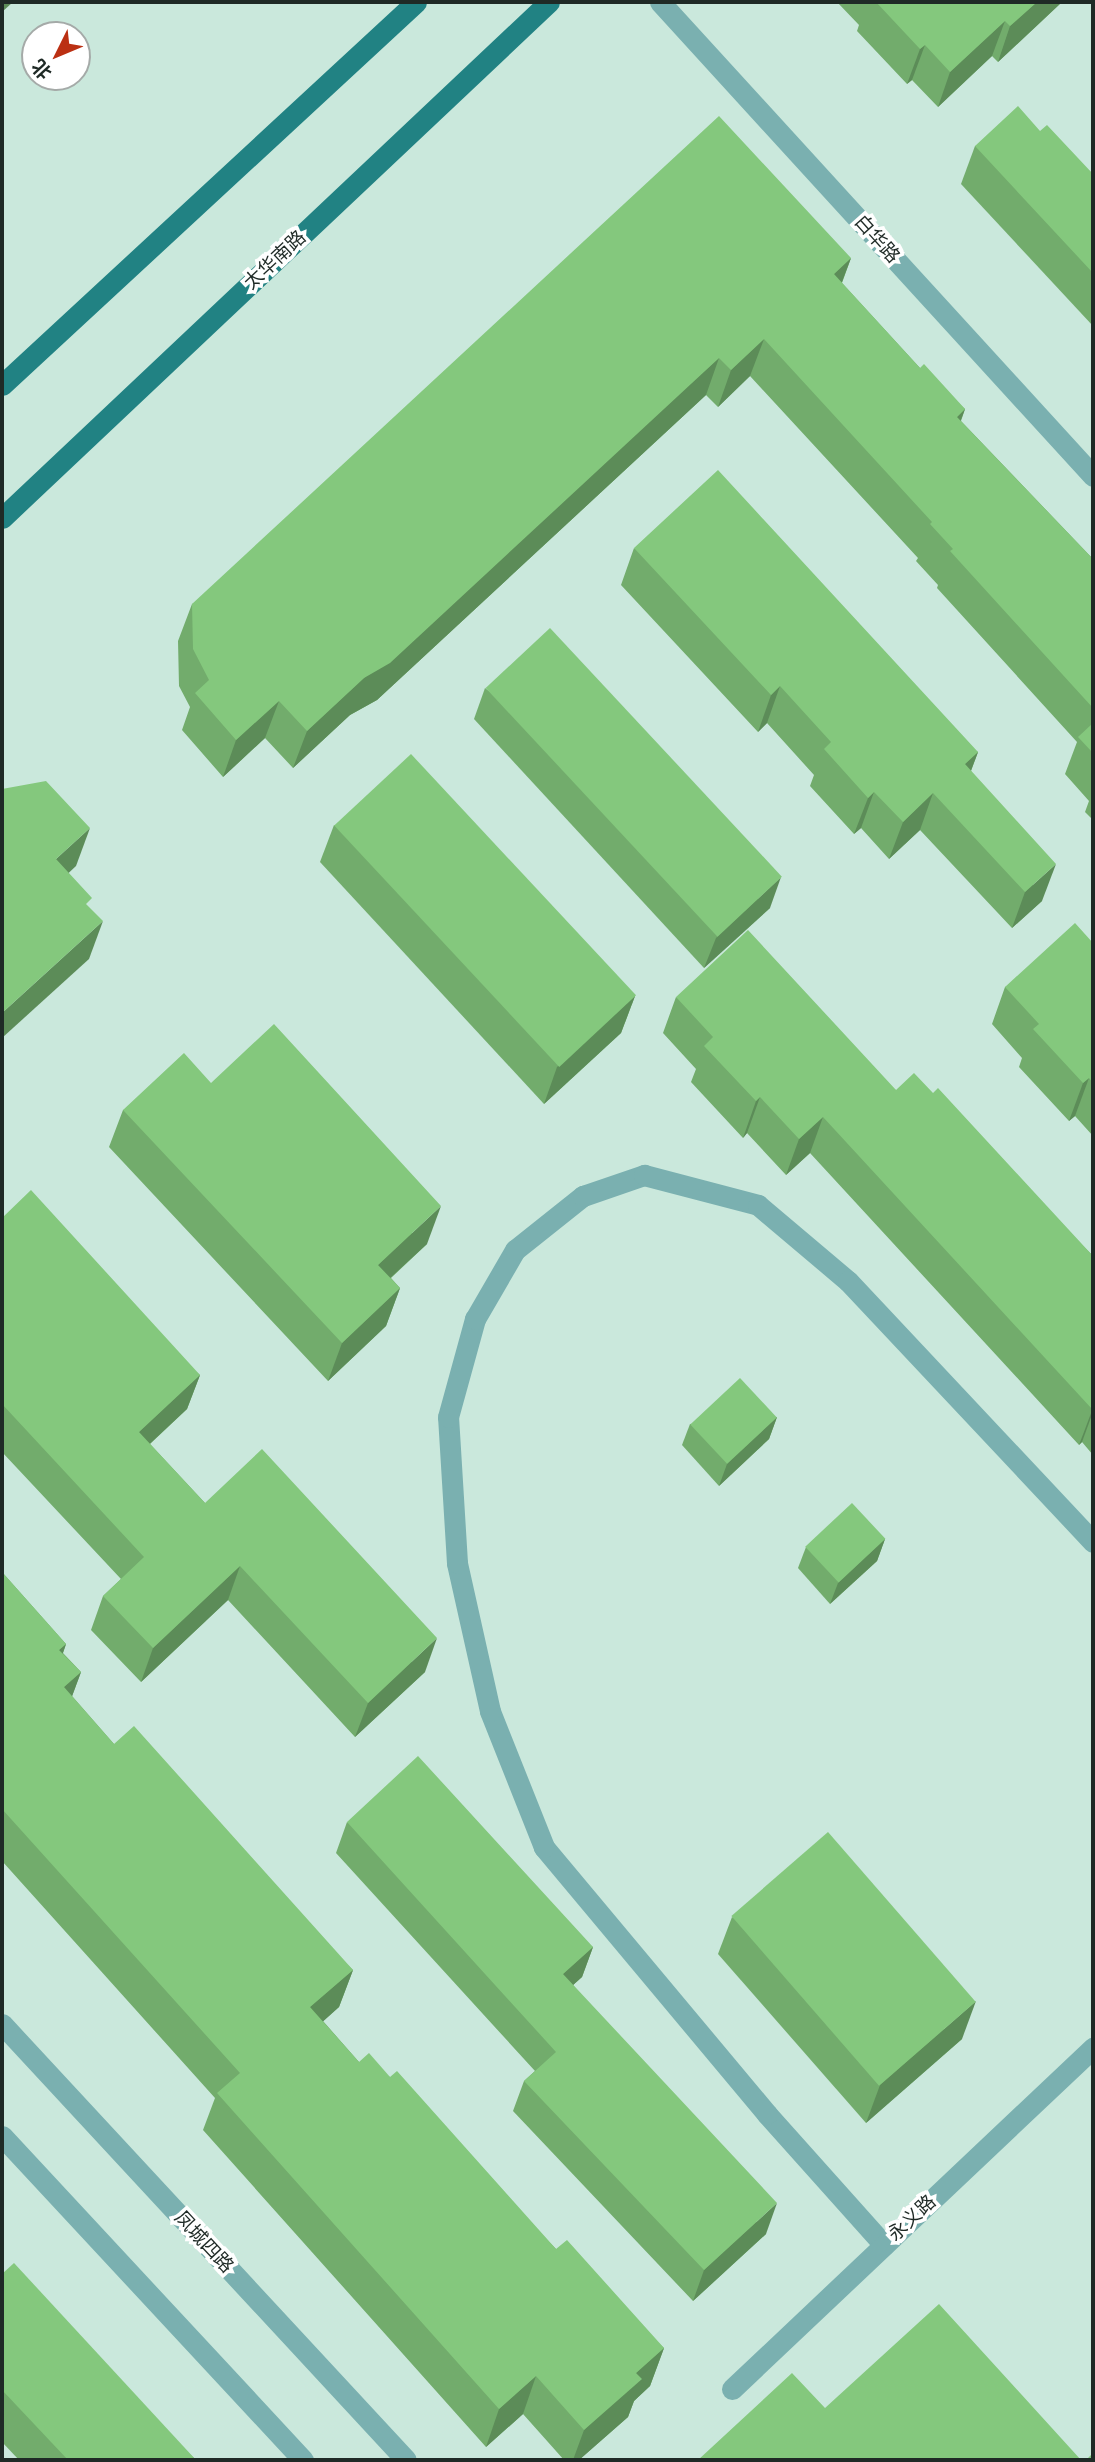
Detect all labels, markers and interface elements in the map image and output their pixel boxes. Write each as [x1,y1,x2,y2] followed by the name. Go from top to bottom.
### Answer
[21,21,91,91] north arrow
[28,55,56,83] text: 北
[849,210,905,268] street label: 白华路
[239,226,311,294] street label: 太华南路
[883,2190,941,2246] street label: 永义路
[170,2206,238,2278] street label: 凤城四路

